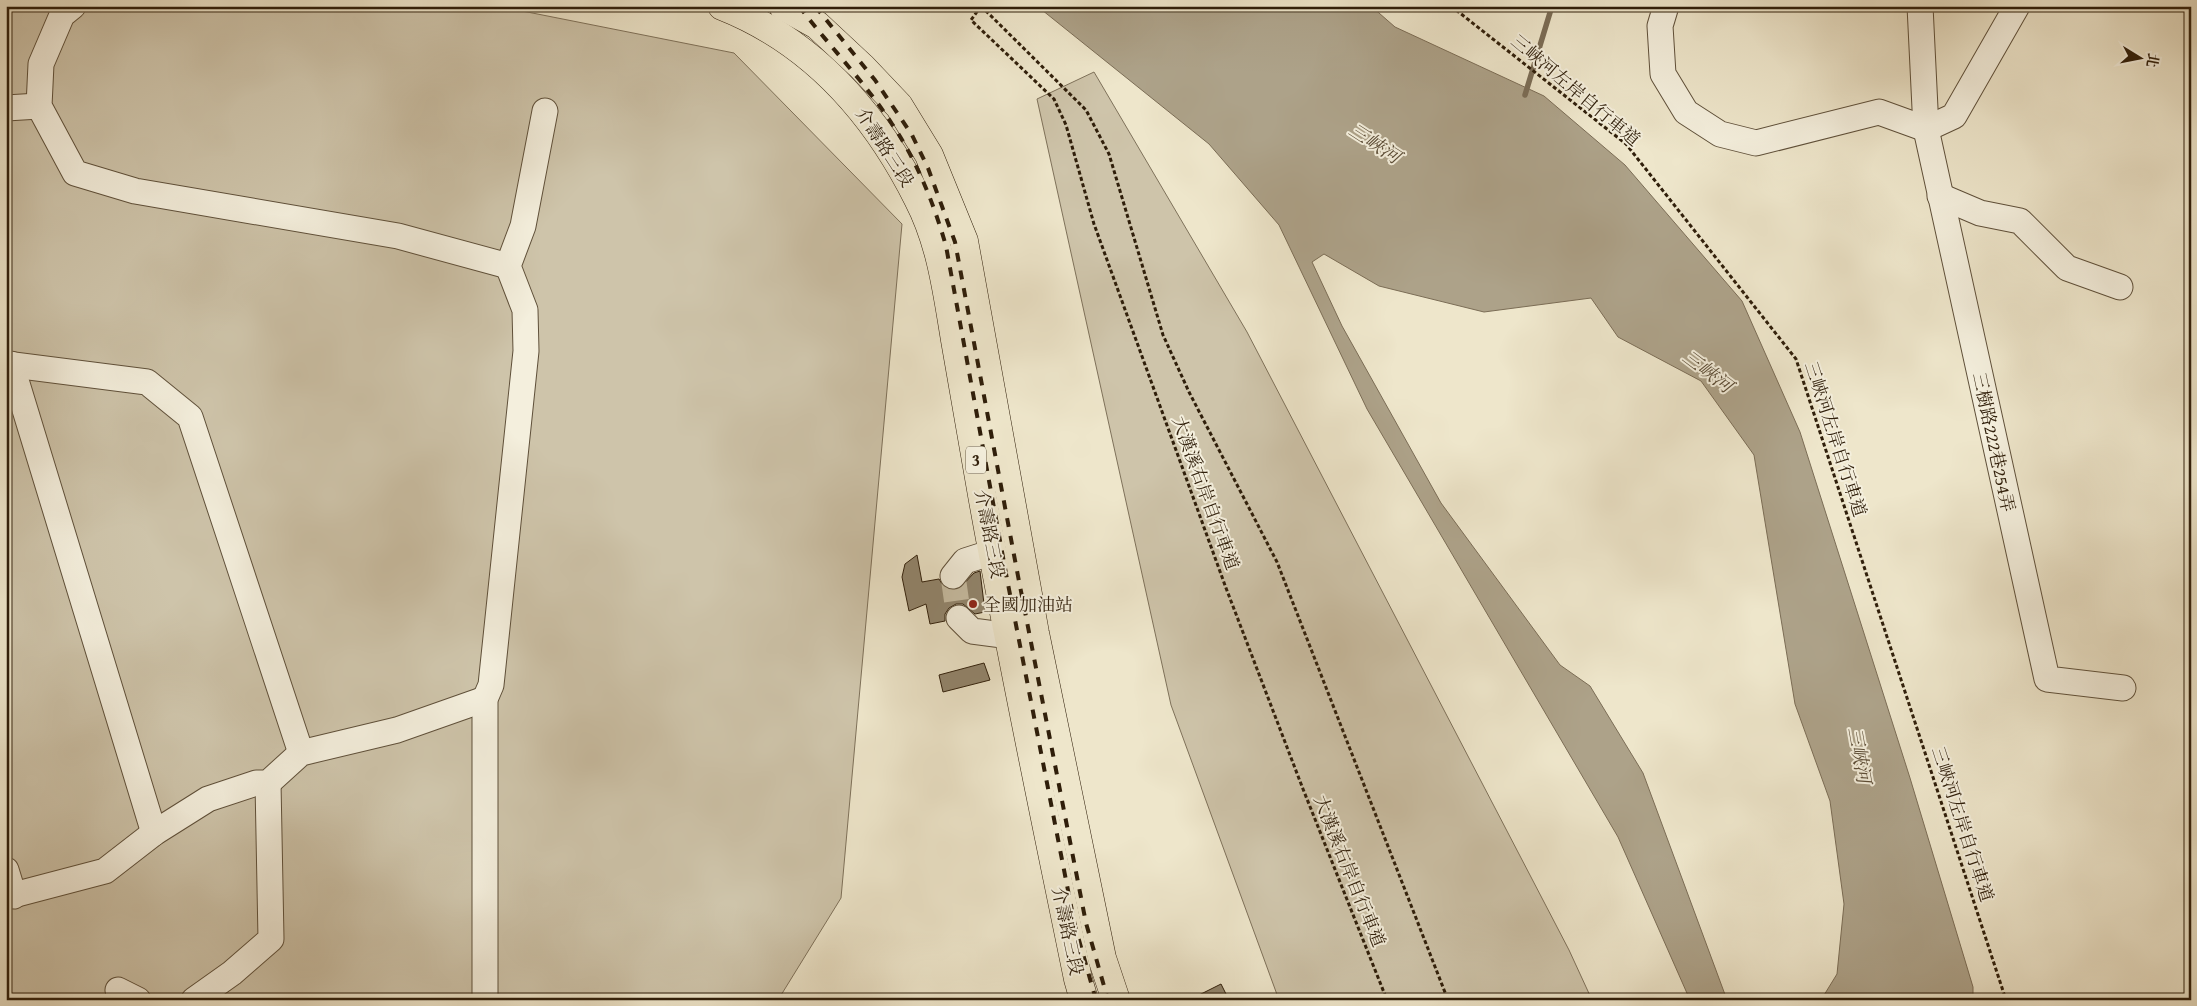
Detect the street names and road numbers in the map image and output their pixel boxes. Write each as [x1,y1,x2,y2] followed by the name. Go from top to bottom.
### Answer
[1505,28,1647,152] street label: 三峽河左岸自行車道
[849,102,921,192] street label: 介壽路三段
[1798,358,1874,520] street label: 三峽河左岸自行車道
[1966,370,2022,514] street label: 三樹路222巷254弄
[1166,412,1246,574] street label: 大漢溪右岸自行車道
[966,446,986,474] road number: 3
[968,487,1012,581] street label: 介壽路三段
[1925,743,2001,905] street label: 三峽河左岸自行車道
[1307,791,1393,951] street label: 大漢溪右岸自行車道
[1045,884,1091,978] street label: 介壽路三段

